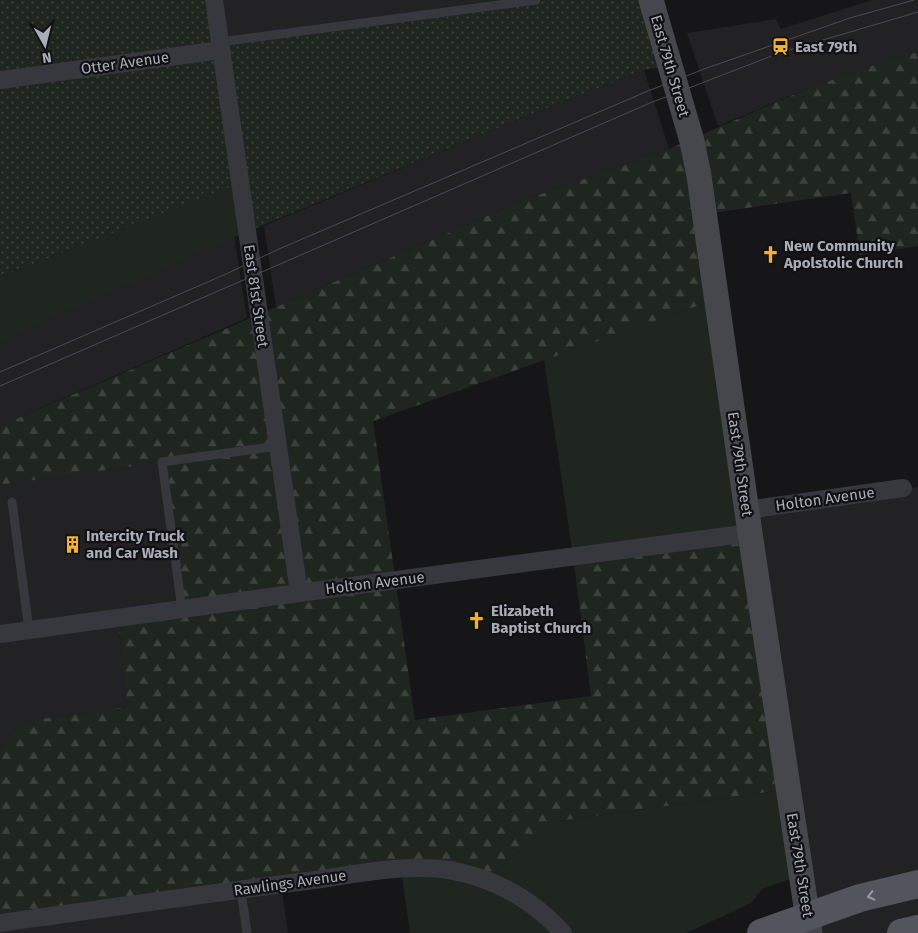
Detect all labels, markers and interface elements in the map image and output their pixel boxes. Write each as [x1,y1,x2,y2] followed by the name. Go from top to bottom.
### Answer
[647,13,693,120] street label: East 79th Street
[20,20,70,70] north arrow
[771,37,791,57] station icon: East 79th
[795,38,857,56] place label: East 79th
[41,48,53,66] text: N
[80,48,170,78] street label: Otter Avenue
[783,237,903,272] place label: New Community Apolstolic Church
[240,243,272,349] street label: East 81st Street
[760,245,780,265] church icon: New Community Apolstolic Church
[724,411,756,518] street label: East 79th Street
[774,483,876,515] street label: Holton Avenue
[86,527,185,562] place label: Intercity Truck and Car Wash
[62,535,82,555] building icon: Intercity Truck and Car Wash
[324,568,426,598] street label: Holton Avenue
[491,602,591,637] place label: Elizabeth Baptist Church
[467,610,487,630] church icon: Elizabeth Baptist Church
[783,812,817,919] street label: East 79th Street
[232,866,348,900] street label: Rawlings Avenue
[866,890,875,901] one-way arrow

